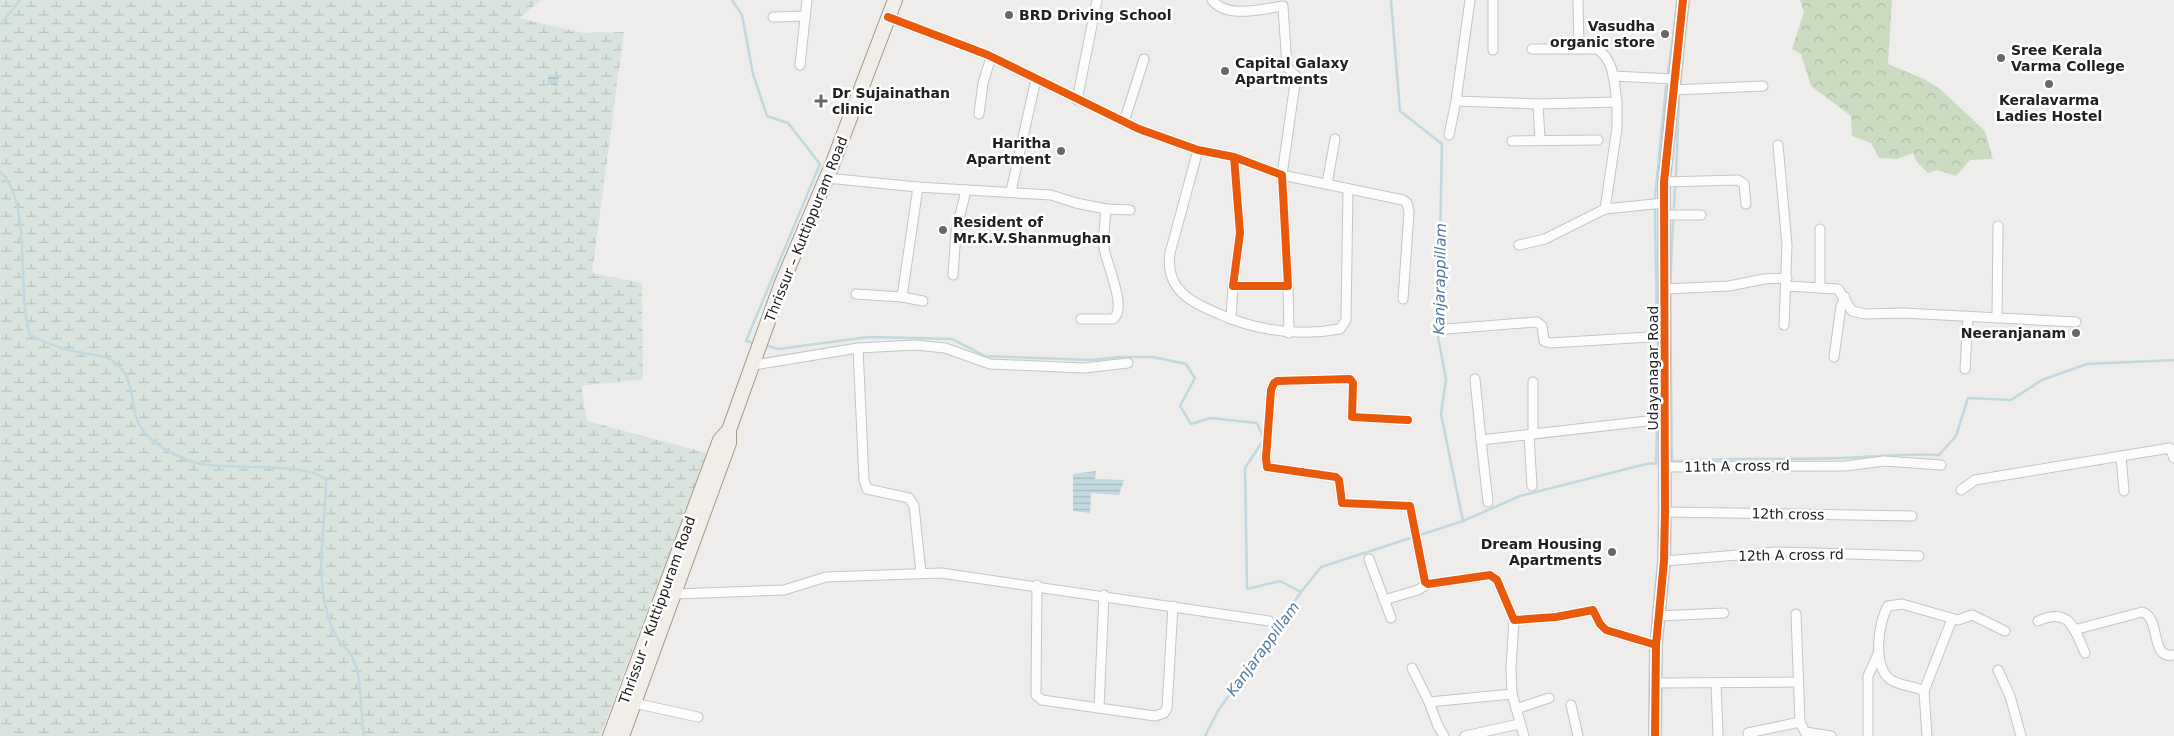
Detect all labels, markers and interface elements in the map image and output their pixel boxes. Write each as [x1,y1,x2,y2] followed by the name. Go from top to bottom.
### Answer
[1019,7,1171,23] place label: BRD Driving School
[1003,9,1015,21] marker: BRD Driving School
[1550,18,1655,50] place label: Vasudha organic store
[1659,28,1671,40] marker: Vasudha organic store
[2011,42,2125,74] place label: Sree Kerala Varma College
[1995,52,2007,64] marker: Sree Kerala Varma College
[1235,55,1349,87] place label: Capital Galaxy Apartments
[1219,65,1231,77] marker: Capital Galaxy Apartments
[2043,78,2055,90] marker: Keralavarma Ladies Hostel
[832,85,950,117] place label: Dr Sujainathan clinic
[1996,92,2102,124] place label: Keralavarma Ladies Hostel
[814,94,828,108] marker: Dr Sujainathan clinic
[761,134,851,325] street label: Thrissur – Kuttippuram Road
[966,135,1051,167] place label: Haritha Apartment
[1055,145,1067,157] marker: Haritha Apartment
[953,214,1111,246] place label: Resident of Mr.K.V.Shanmughan
[1430,223,1450,335] water label: Kanjarappillam
[937,224,949,236] marker: Resident of Mr.K.V.Shanmughan
[1645,306,1661,430] street label: Udayanagar Road
[1961,325,2066,341] place label: Neeranjanam
[2070,327,2082,339] marker: Neeranjanam
[1684,457,1790,475] street label: 11th A cross rd
[1751,505,1825,523] street label: 12th cross
[615,514,698,707] street label: Thrissur – Kuttippuram Road
[1481,536,1602,568] place label: Dream Housing Apartments
[1606,546,1618,558] marker: Dream Housing Apartments
[1738,546,1844,564] street label: 12th A cross rd
[1223,598,1303,700] water label: Kanjarappillam

